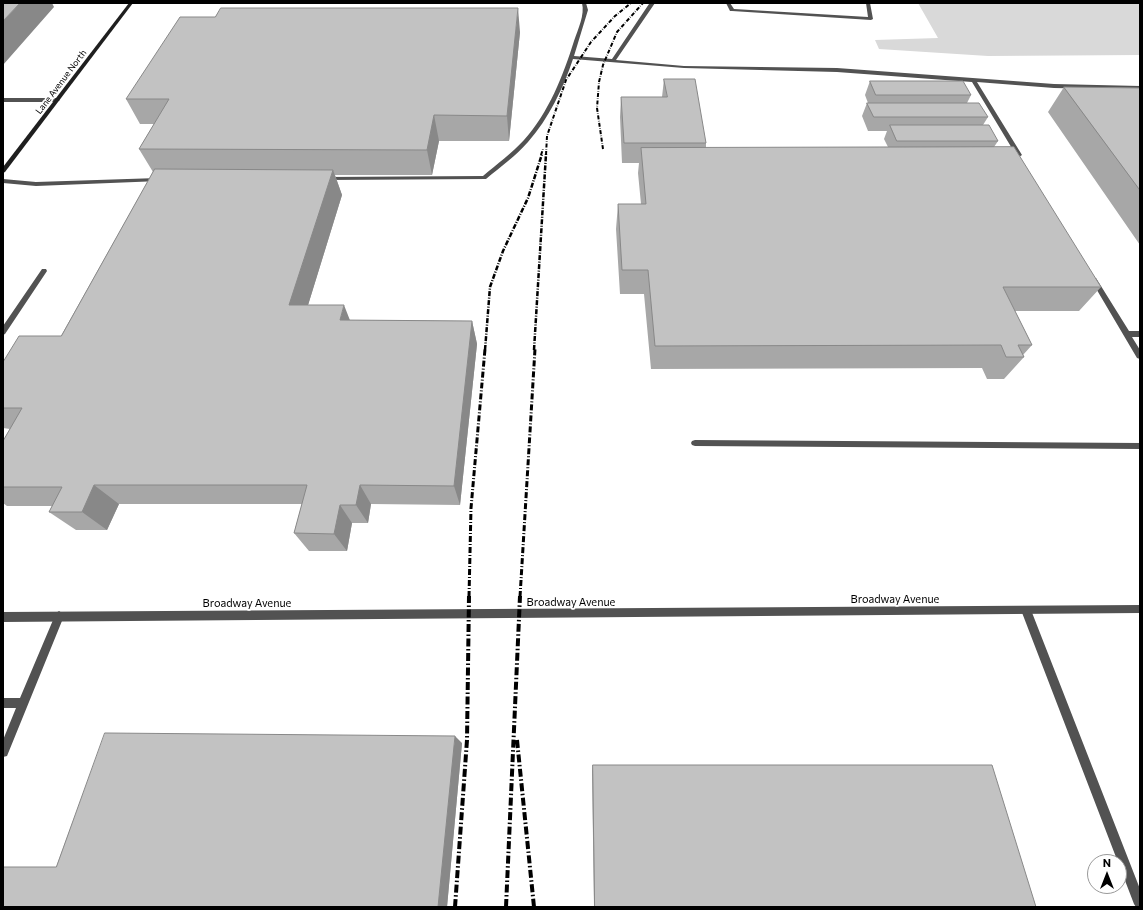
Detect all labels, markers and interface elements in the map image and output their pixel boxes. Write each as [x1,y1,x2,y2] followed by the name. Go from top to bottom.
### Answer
[33,48,89,116] street label: Lane Avenue North
[851,592,939,606] street label: Broadway Avenue
[527,595,615,609] street label: Broadway Avenue
[203,596,291,610] street label: Broadway Avenue
[1087,854,1127,894] north arrow
[1103,856,1111,869] text: N

